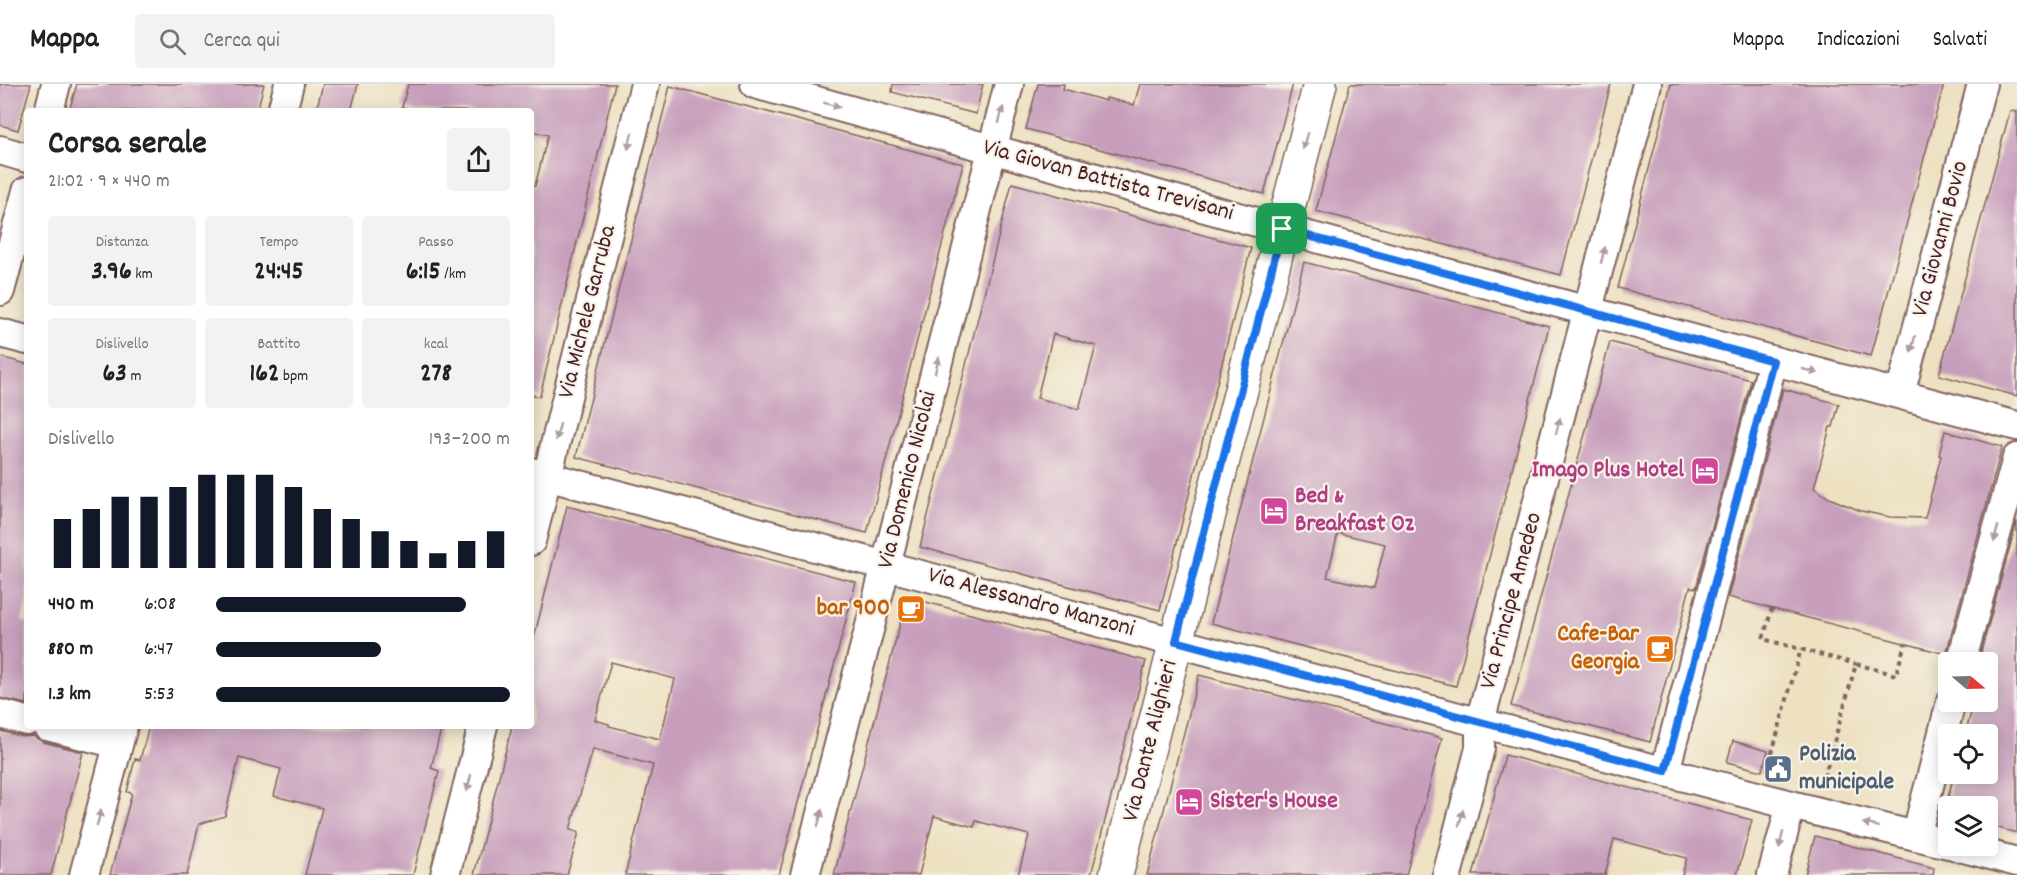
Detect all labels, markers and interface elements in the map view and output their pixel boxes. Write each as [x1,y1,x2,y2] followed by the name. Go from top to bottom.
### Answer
[135,14,555,68] search box
[30,21,99,61] text: Mappa
[156,25,189,58] icon: search
[204,26,280,57] text: Cerca qui
[1732,26,1784,56] text: Mappa
[1817,26,1900,56] text: Indicazioni
[1933,26,1987,56] text: Salvati
[823,101,841,110] one-way arrow
[996,106,1006,124] one-way arrow
[48,122,207,169] text: Corsa serale
[447,128,510,191] button: share
[979,131,1237,231] street label: Via Giovan Battista Trevisani
[1300,131,1310,150] one-way arrow
[625,132,635,150] one-way arrow
[1904,157,1978,321] street label: Via Giovanni Bovio
[48,168,170,196] text: 21:02 · 9 × 440 m
[1256,203,1307,254] pin
[1265,212,1298,245] icon: arrive
[550,221,626,402] street label: Via Michele Garruba
[96,231,148,254] text: Distanza
[260,231,298,254] text: Tempo
[418,231,454,254] text: Passo
[1599,245,1609,264] one-way arrow
[91,254,132,291] text: 3.96
[254,254,304,291] text: 24:45
[406,254,441,291] text: 6:15
[132,263,153,286] text: km
[441,263,466,286] text: /km
[95,333,149,356] text: Dislivello
[258,333,300,356] text: Battito
[424,333,448,356] text: kcal
[1908,334,1918,353] one-way arrow
[103,356,127,393] text: 63
[250,356,279,393] text: 162
[420,356,452,393] text: 278
[933,356,942,374] one-way arrow
[127,365,141,388] text: m
[279,365,308,388] text: bpm
[1801,366,1820,376] one-way arrow
[869,388,947,572] street label: Via Domenico Nicolai
[1554,417,1564,435] one-way arrow
[552,423,562,441] one-way arrow
[48,426,114,454] text: Dislivello
[429,426,510,454] text: 193–200 m
[1531,454,1684,488] place label: Imago Plus Hotel
[1689,455,1721,487] hotel icon: Imago Plus Hotel
[1295,480,1415,542] place label: Bed & Breakfast Oz
[1258,495,1290,527] hotel icon: Bed & Breakfast Oz
[1472,509,1552,693] street label: Via Principe Amedeo
[1991,526,2000,544] one-way arrow
[924,559,1138,647] street label: Via Alessandro Manzoni
[48,591,94,619] text: 440 m
[144,591,176,619] text: 6:08
[817,592,890,626] place label: bar 900
[895,593,927,625] cafe icon: bar 900
[1557,618,1640,680] place label: Cafe-Bar Georgia
[1644,633,1676,665] cafe icon: Cafe-Bar Georgia
[48,636,93,664] text: 880 m
[144,636,173,664] text: 6:47
[1938,652,1998,712] north arrow
[1938,652,1998,856] map controls
[1115,657,1187,825] street label: Via Dante Alighieri
[48,681,91,709] text: 1.3 km
[144,681,175,709] text: 5:53
[1938,724,1998,784] button: locate
[1799,738,1894,800] place label: Polizia municipale
[1762,753,1794,785] public building icon: Polizia municipale
[464,774,473,792] one-way arrow
[1210,785,1338,819] place label: Sister's House
[1173,786,1205,818] hotel icon: Sister's House
[1938,796,1998,856] button: layers
[94,809,104,828] one-way arrow
[815,809,825,828] one-way arrow
[1457,809,1467,828] one-way arrow
[1862,819,1881,829] one-way arrow
[1776,831,1786,849] one-way arrow

